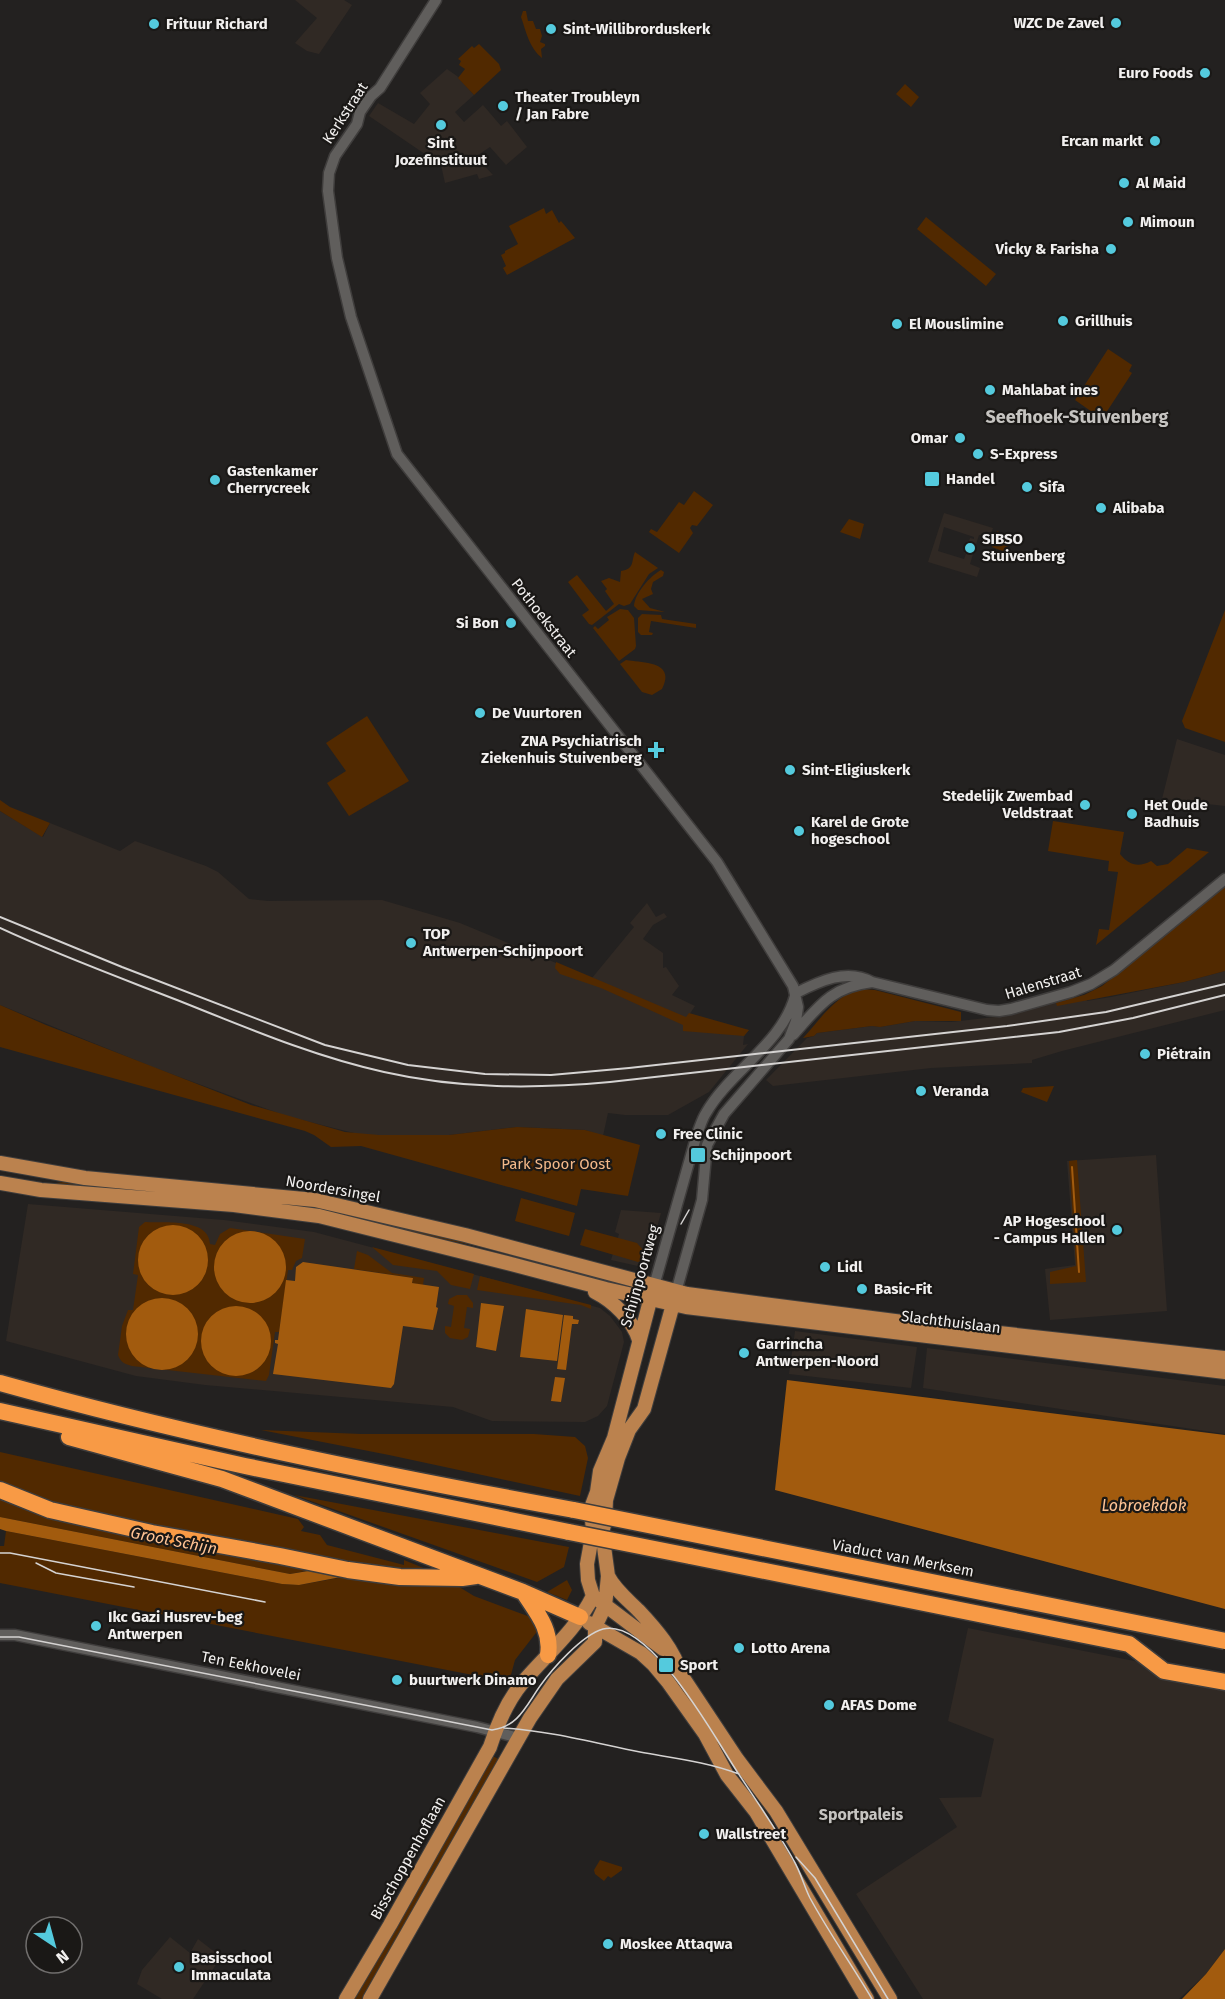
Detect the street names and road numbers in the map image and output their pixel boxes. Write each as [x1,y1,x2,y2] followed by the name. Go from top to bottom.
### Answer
[319,78,372,147] street label: Kerkstraat
[508,575,581,661] street label: Pothoekstraat
[1003,963,1084,1003] street label: Halenstraat
[284,1172,382,1206] street label: Noordersingel
[617,1223,663,1329] street label: Schijnpoortweg
[900,1307,1002,1337] street label: Slachthuislaan
[830,1535,976,1581] street label: Viaduct van Merksem
[200,1648,302,1684] street label: Ten Eekhovelei
[367,1793,449,1923] street label: Bisschoppenhoflaan

